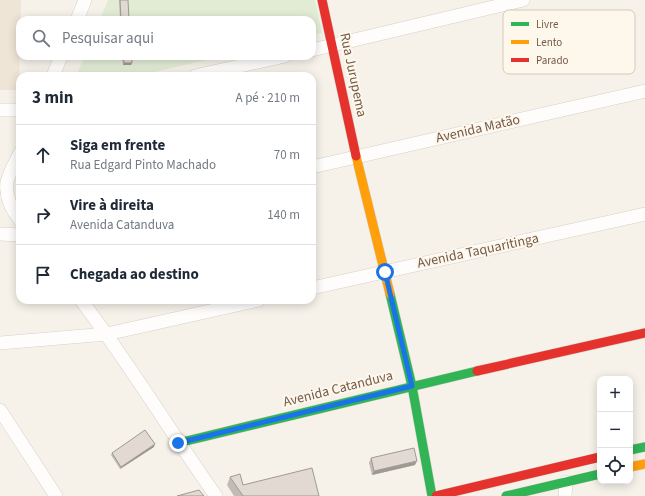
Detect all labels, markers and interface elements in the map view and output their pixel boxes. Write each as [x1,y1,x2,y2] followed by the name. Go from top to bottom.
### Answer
[503,10,635,74] legend
[16,16,316,60] search box
[536,17,559,32] text: Livre
[30,27,52,49] icon: search
[62,28,154,49] text: Pesquisar aqui
[334,31,372,119] street label: Rua Jurupema
[536,35,562,50] text: Lento
[536,53,569,68] text: Parado
[32,86,73,110] text: 3 min
[235,89,300,107] text: A pé · 210 m
[434,110,522,148] street label: Avenida Matão
[70,135,165,156] text: Siga em frente
[32,144,54,166] icon: ahead
[274,146,300,164] text: 70 m
[70,156,216,174] text: Rua Edgard Pinto Machado
[70,195,154,216] text: Vire à direita
[32,204,54,226] icon: right
[267,206,300,224] text: 140 m
[70,216,174,234] text: Avenida Catanduva
[415,228,541,274] street label: Avenida Taquaritinga
[376,263,394,281] route start
[32,264,54,286] icon: arrive
[70,264,199,285] text: Chegada ao destino
[281,366,395,412] street label: Avenida Catanduva
[597,376,633,484] map controls
[597,376,633,412] button: +
[597,412,633,448] button: −
[169,434,187,452] route end
[597,448,633,484] button: locate

